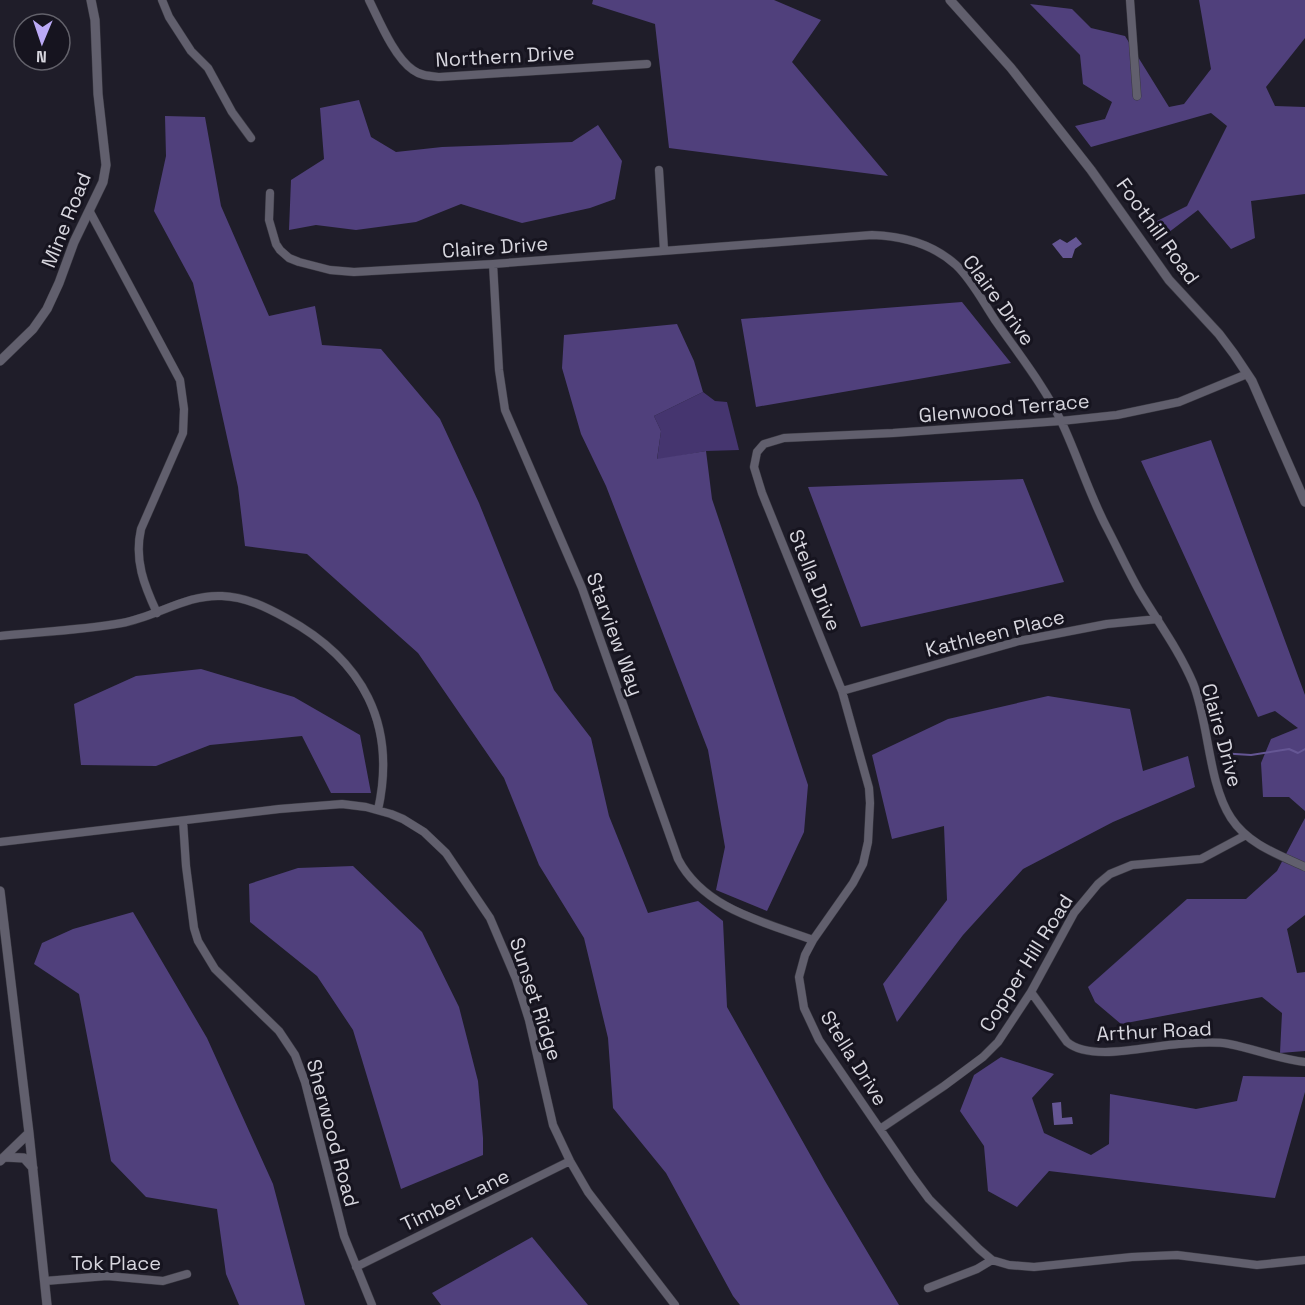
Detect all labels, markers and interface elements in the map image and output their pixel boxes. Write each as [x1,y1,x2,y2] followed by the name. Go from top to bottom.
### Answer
[12,12,72,72] north arrow
[435,39,575,73] street label: Northern Drive
[36,46,47,67] text: N
[35,169,97,271] street label: Mine Road
[1111,173,1205,289] street label: Foothill Road
[441,230,549,264] street label: Claire Drive
[957,249,1041,351] street label: Claire Drive
[917,388,1091,428] street label: Glenwood Terrace
[783,525,847,635] street label: Stella Drive
[581,569,649,699] street label: Starview Way
[923,603,1067,663] street label: Kathleen Place
[1196,680,1248,790] street label: Claire Drive
[973,889,1079,1037] street label: Copper Hill Road
[504,934,568,1064] street label: Sunset Ridge
[815,1006,893,1110] street label: Stella Drive
[1096,1015,1212,1047] street label: Arthur Road
[301,1056,365,1210] street label: Sherwood Road
[396,1163,514,1237] street label: Timber Lane
[71,1250,161,1276] street label: Tok Place

